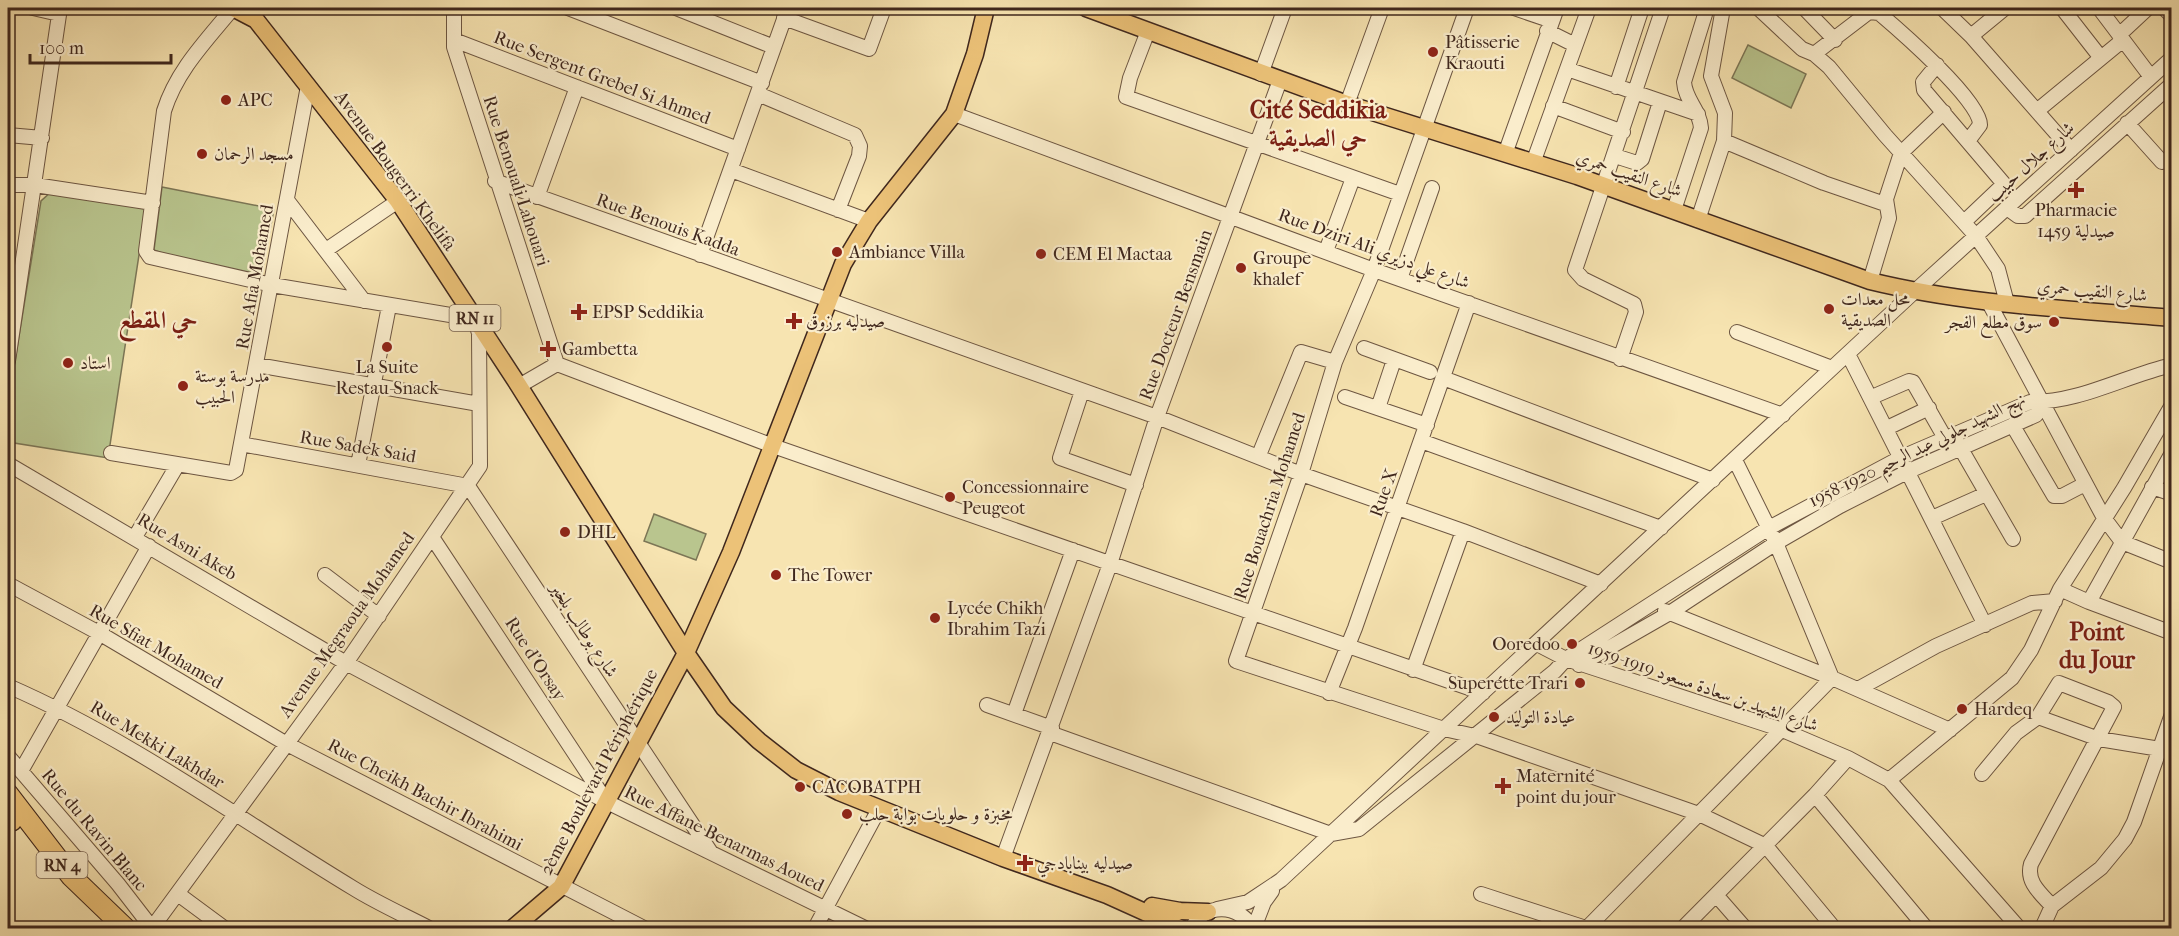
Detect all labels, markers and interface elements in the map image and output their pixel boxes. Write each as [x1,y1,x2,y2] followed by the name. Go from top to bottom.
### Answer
[30,27,171,65] scale bar
[491,27,714,129] street label: Rue Sergent Grebel Si Ahmed
[1445,32,1520,74] place label: Pâtisserie Kraouti
[39,38,84,59] text: 100 m
[1426,45,1440,59] marker: Pâtisserie Kraouti
[329,86,460,256] street label: Avenue Bougerri Khelifa
[237,90,273,111] place label: APC
[219,93,233,107] marker: APC
[479,93,554,270] street label: Rue Benouali Lahouari
[1250,96,1387,157] district label: Cité Seddikia حي الصديقية
[1983,118,2081,209] street label: شارع جلال حبيب
[214,144,294,165] place label: مسجد الرحمان
[1572,146,1685,206] street label: شارع النقيب حمري
[195,147,209,161] marker: مسجد الرحمان
[2069,183,2083,197] marker: Pharmacie 1459 صيدلية
[593,189,743,261] street label: Rue Benouis Kadda
[2035,200,2117,242] place label: Pharmacie 1459 صيدلية
[232,203,278,351] street label: Rue Afia Mohamed
[1273,205,1473,299] street label: Rue Dziri Ali شارع علي دزيري
[1135,226,1217,403] street label: Rue Docteur Bensmain
[848,242,966,263] place label: Ambiance Villa
[1053,244,1173,265] place label: CEM El Mactaa
[830,245,844,259] marker: Ambiance Villa
[1034,247,1048,261] marker: CEM El Mactaa
[1253,248,1311,290] place label: Groupe khalef
[1234,261,1248,275] marker: Groupe khalef
[2036,276,2148,310] street label: شارع النقيب حمري
[1841,289,1910,331] place label: محل معدات الصديقية
[592,302,705,323] place label: EPSP Seddikia
[1822,302,1836,316] marker: محل معدات الصديقية
[570,303,588,321] marker: EPSP Seddikia
[450,305,500,331] road number: RN 11
[118,306,198,342] district label: حي المقطع
[806,311,885,332] place label: صيدليه برزوق
[1943,312,2042,338] place label: سوق مطلع الفجر
[787,314,801,328] marker: صيدليه برزوق
[2047,315,2061,329] marker: سوق مطلع الفجر
[562,339,638,360] place label: Gambetta
[380,340,394,354] marker: La Suite Restau-Snack
[539,340,557,358] marker: Gambetta
[80,353,111,374] place label: استاد
[61,356,75,370] marker: استاد
[335,357,439,399] place label: La Suite Restau-Snack
[195,366,270,409] place label: مدرسة بوستة الحبيب
[176,379,190,393] marker: مدرسة بوستة الحبيب
[1805,388,2032,518] street label: نهج الشهيد جلولي عبد الرحيم 1920-1958
[1230,410,1310,602] street label: Rue Bouachria Mohamed
[298,426,418,468] street label: Rue Sadek Said
[1366,466,1402,520] street label: Rue X
[962,477,1089,519] place label: Concessionnaire Peugeot
[943,490,957,504] marker: Concessionnaire Peugeot
[133,509,241,585] street label: Rue Asni Akeb
[577,522,616,543] place label: DHL
[558,525,572,539] marker: DHL
[274,528,419,723] street label: Avenue Megraoua Mohamed
[788,565,872,586] place label: The Tower
[769,568,783,582] marker: The Tower
[541,577,622,683] street label: شارع بوطالب بلخير
[947,598,1046,640] place label: Lycée Chikh Ibrahim Tazi
[85,600,227,694] street label: Rue Sfiat Mohamed
[928,611,942,625] marker: Lycée Chikh Ibrahim Tazi
[500,613,571,706] street label: Rue d'Orsay
[2059,618,2136,674] district label: Point du Jour
[1492,634,1560,655] place label: Ooredoo
[1565,637,1579,651] marker: Ooredoo
[1584,638,1821,740] street label: شارع الشهيد بن سعادة مسعود 1919-1959
[536,665,662,879] street label: 2ème Boulevard Périphérique
[1448,673,1569,694] place label: Superétte Trari
[1573,676,1587,690] marker: Superétte Trari
[86,697,228,794] street label: Rue Mekki Lakhdar
[1974,699,2033,720] place label: Hardeq
[1955,702,1969,716] marker: Hardeq
[1506,707,1575,728] place label: عيادة التوليد
[1487,710,1501,724] marker: عيادة التوليد
[324,735,527,856] street label: Rue Cheikh Bachir Ibrahimi
[37,765,151,895] street label: Rue du Ravin Blanc
[1515,766,1616,808] place label: Maternité point du jour
[812,777,922,798] place label: CACOBATPH
[1494,777,1512,795] marker: Maternité point du jour
[793,780,807,794] marker: CACOBATPH
[621,781,827,897] street label: Rue Affane Benarmas Aoued
[859,804,1013,826] place label: مخبزة و حلويات بوابة حلب
[840,807,854,821] marker: مخبزة و حلويات بوابة حلب
[36,852,88,878] road number: RN 4
[1037,853,1133,878] place label: صيدليه بينابادجي
[1018,856,1032,870] marker: صيدليه بينابادجي

